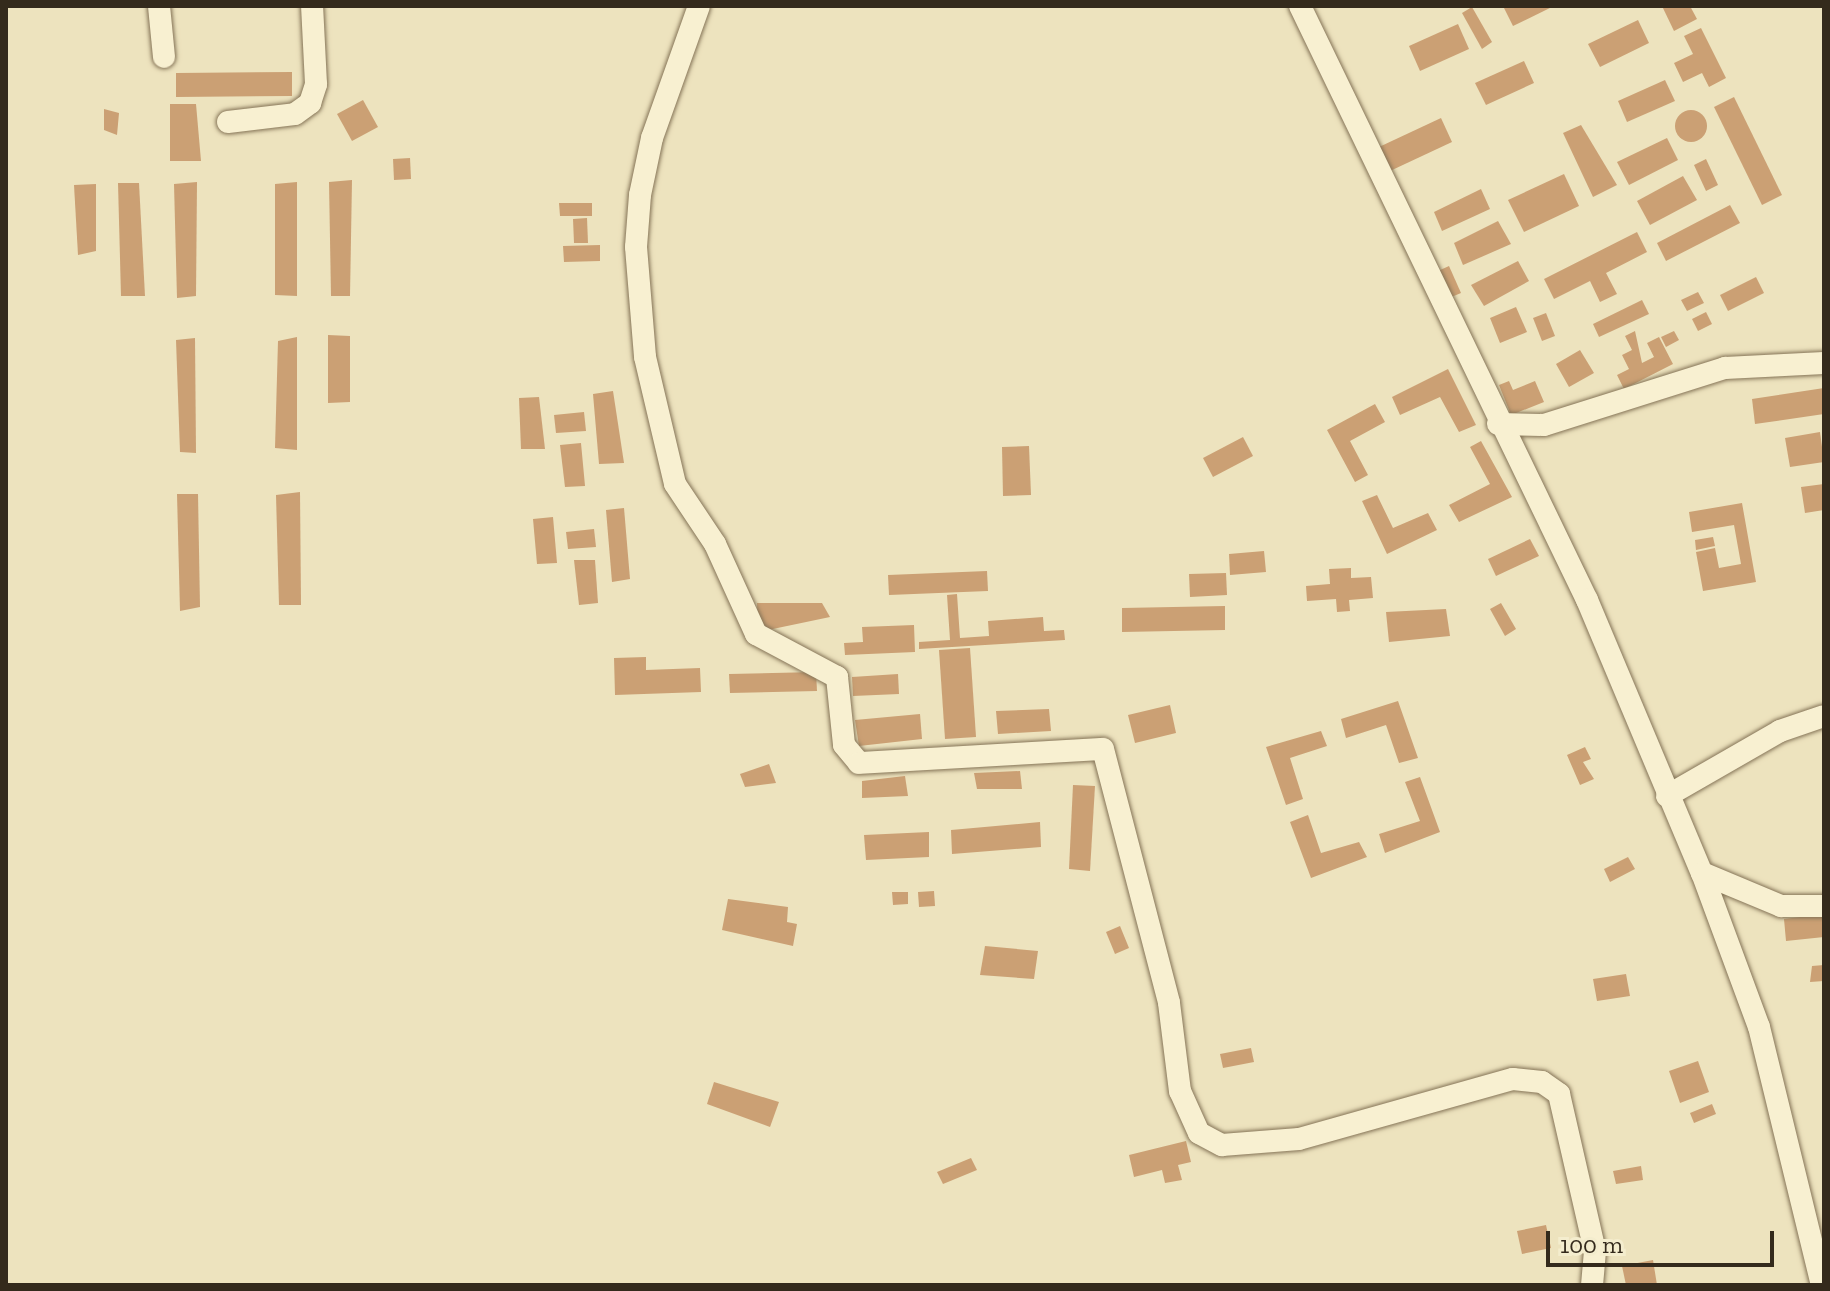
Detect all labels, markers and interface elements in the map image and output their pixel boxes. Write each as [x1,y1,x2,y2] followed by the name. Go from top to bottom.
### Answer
[1550,1215,1778,1265] scale bar
[1560,1230,1623,1259] text: 100 m

